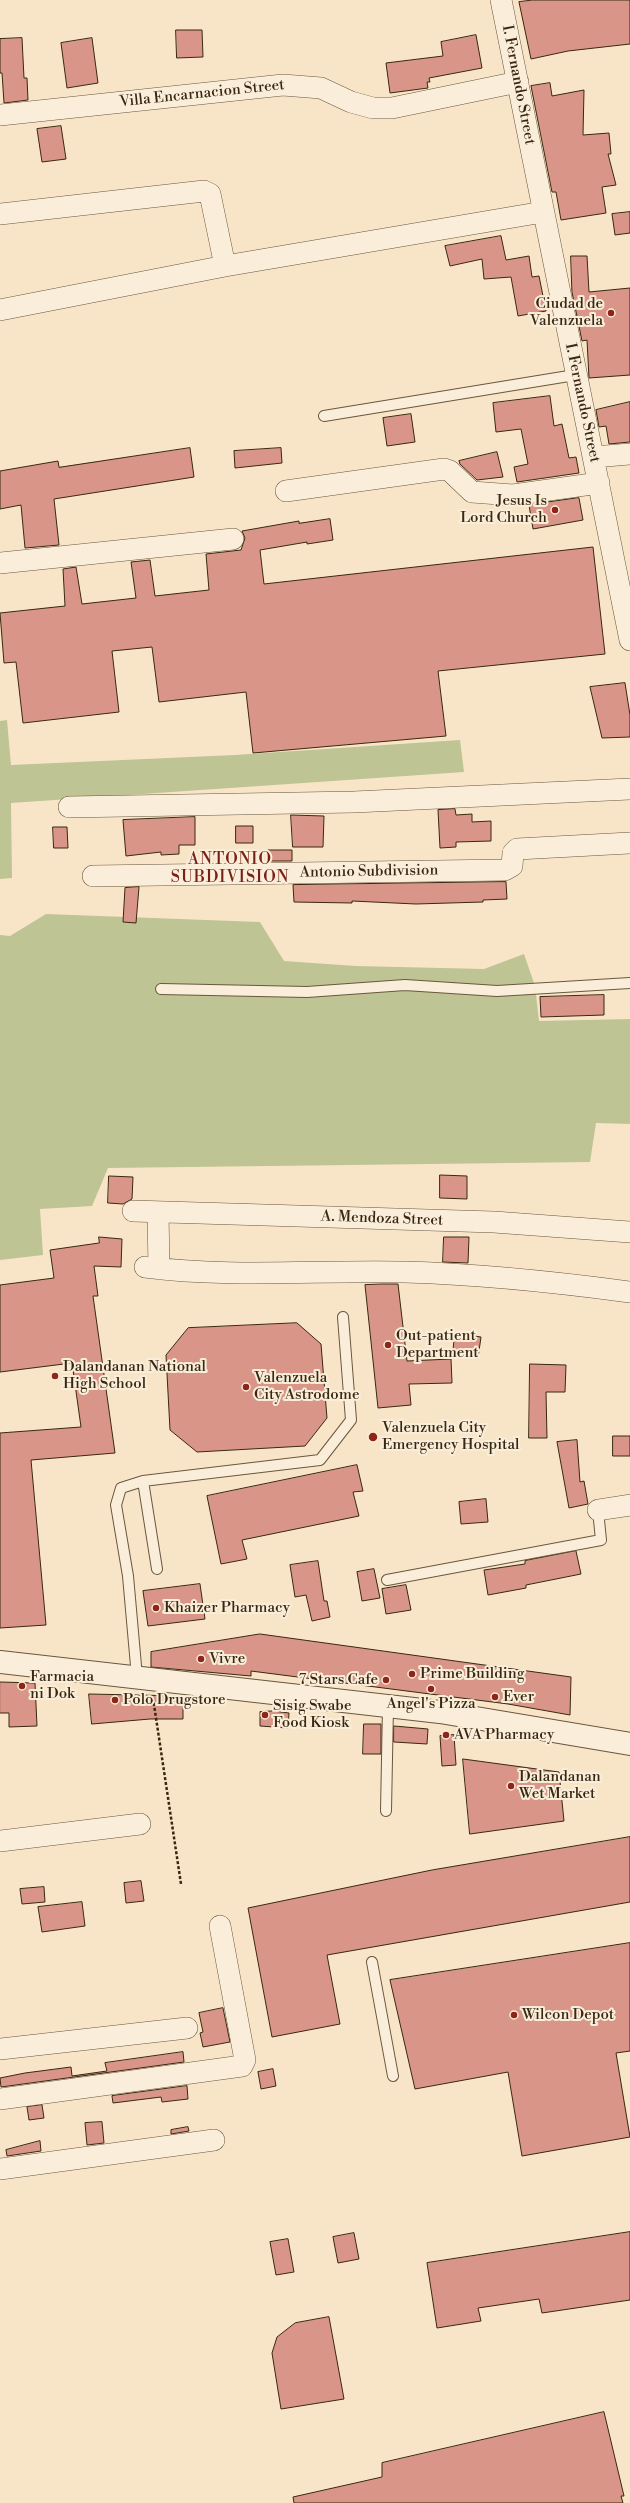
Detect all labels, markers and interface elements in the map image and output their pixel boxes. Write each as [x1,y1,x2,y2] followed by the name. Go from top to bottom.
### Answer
[498,24,538,146] street label: I. Fernando Street
[119,76,285,112] street label: Villa Encarnacion Street
[530,295,603,330] place label: Ciudad de Valenzuela
[606,308,616,318] marker: Ciudad de Valenzuela
[561,342,603,464] street label: I. Fernando Street
[460,492,547,527] place label: Jesus Is Lord Church
[550,505,560,515] marker: Jesus Is Lord Church
[171,850,289,888] district label: ANTONIO SUBDIVISION
[300,862,438,882] street label: Antonio Subdivision
[320,1208,444,1230] street label: A. Mendoza Street
[396,1327,479,1362] place label: Out-patient Department
[383,1340,393,1350] marker: Out-patient Department
[63,1358,206,1393] place label: Dalandanan National High School
[254,1369,359,1404] place label: Valenzuela City Astrodome
[50,1371,60,1381] marker: Dalandanan National High School
[241,1382,251,1392] marker: Valenzuela City Astrodome
[382,1419,520,1454] place label: Valenzuela City Emergency Hospital
[367,1431,379,1443] marker: Valenzuela City Emergency Hospital
[164,1599,290,1617] place label: Khaizer Pharmacy
[151,1603,161,1613] marker: Khaizer Pharmacy
[209,1650,245,1668] place label: Vivre
[196,1654,206,1664] marker: Vivre
[420,1665,524,1683] place label: Prime Building
[30,1668,94,1703] place label: Farmacia ni Dok
[407,1669,417,1679] marker: Prime Building
[299,1671,378,1689] place label: 7 Stars Cafe
[381,1675,391,1685] marker: 7 Stars Cafe
[17,1681,27,1691] marker: Farmacia ni Dok
[426,1684,436,1694] marker: Angel's Pizza
[503,1688,534,1706] place label: Ever
[123,1691,226,1709] place label: Polo Drugstore
[490,1692,500,1702] marker: Ever
[110,1695,120,1705] marker: Polo Drugstore
[386,1695,476,1713] place label: Angel's Pizza
[273,1697,351,1732] place label: Sisig Swabe Food Kiosk
[260,1710,270,1720] marker: Sisig Swabe Food Kiosk
[454,1726,554,1744] place label: AVA Pharmacy
[441,1730,451,1740] marker: AVA Pharmacy
[519,1768,601,1803] place label: Dalandanan Wet Market
[506,1781,516,1791] marker: Dalandanan Wet Market
[522,2006,614,2024] place label: Wilcon Depot
[509,2010,519,2020] marker: Wilcon Depot

